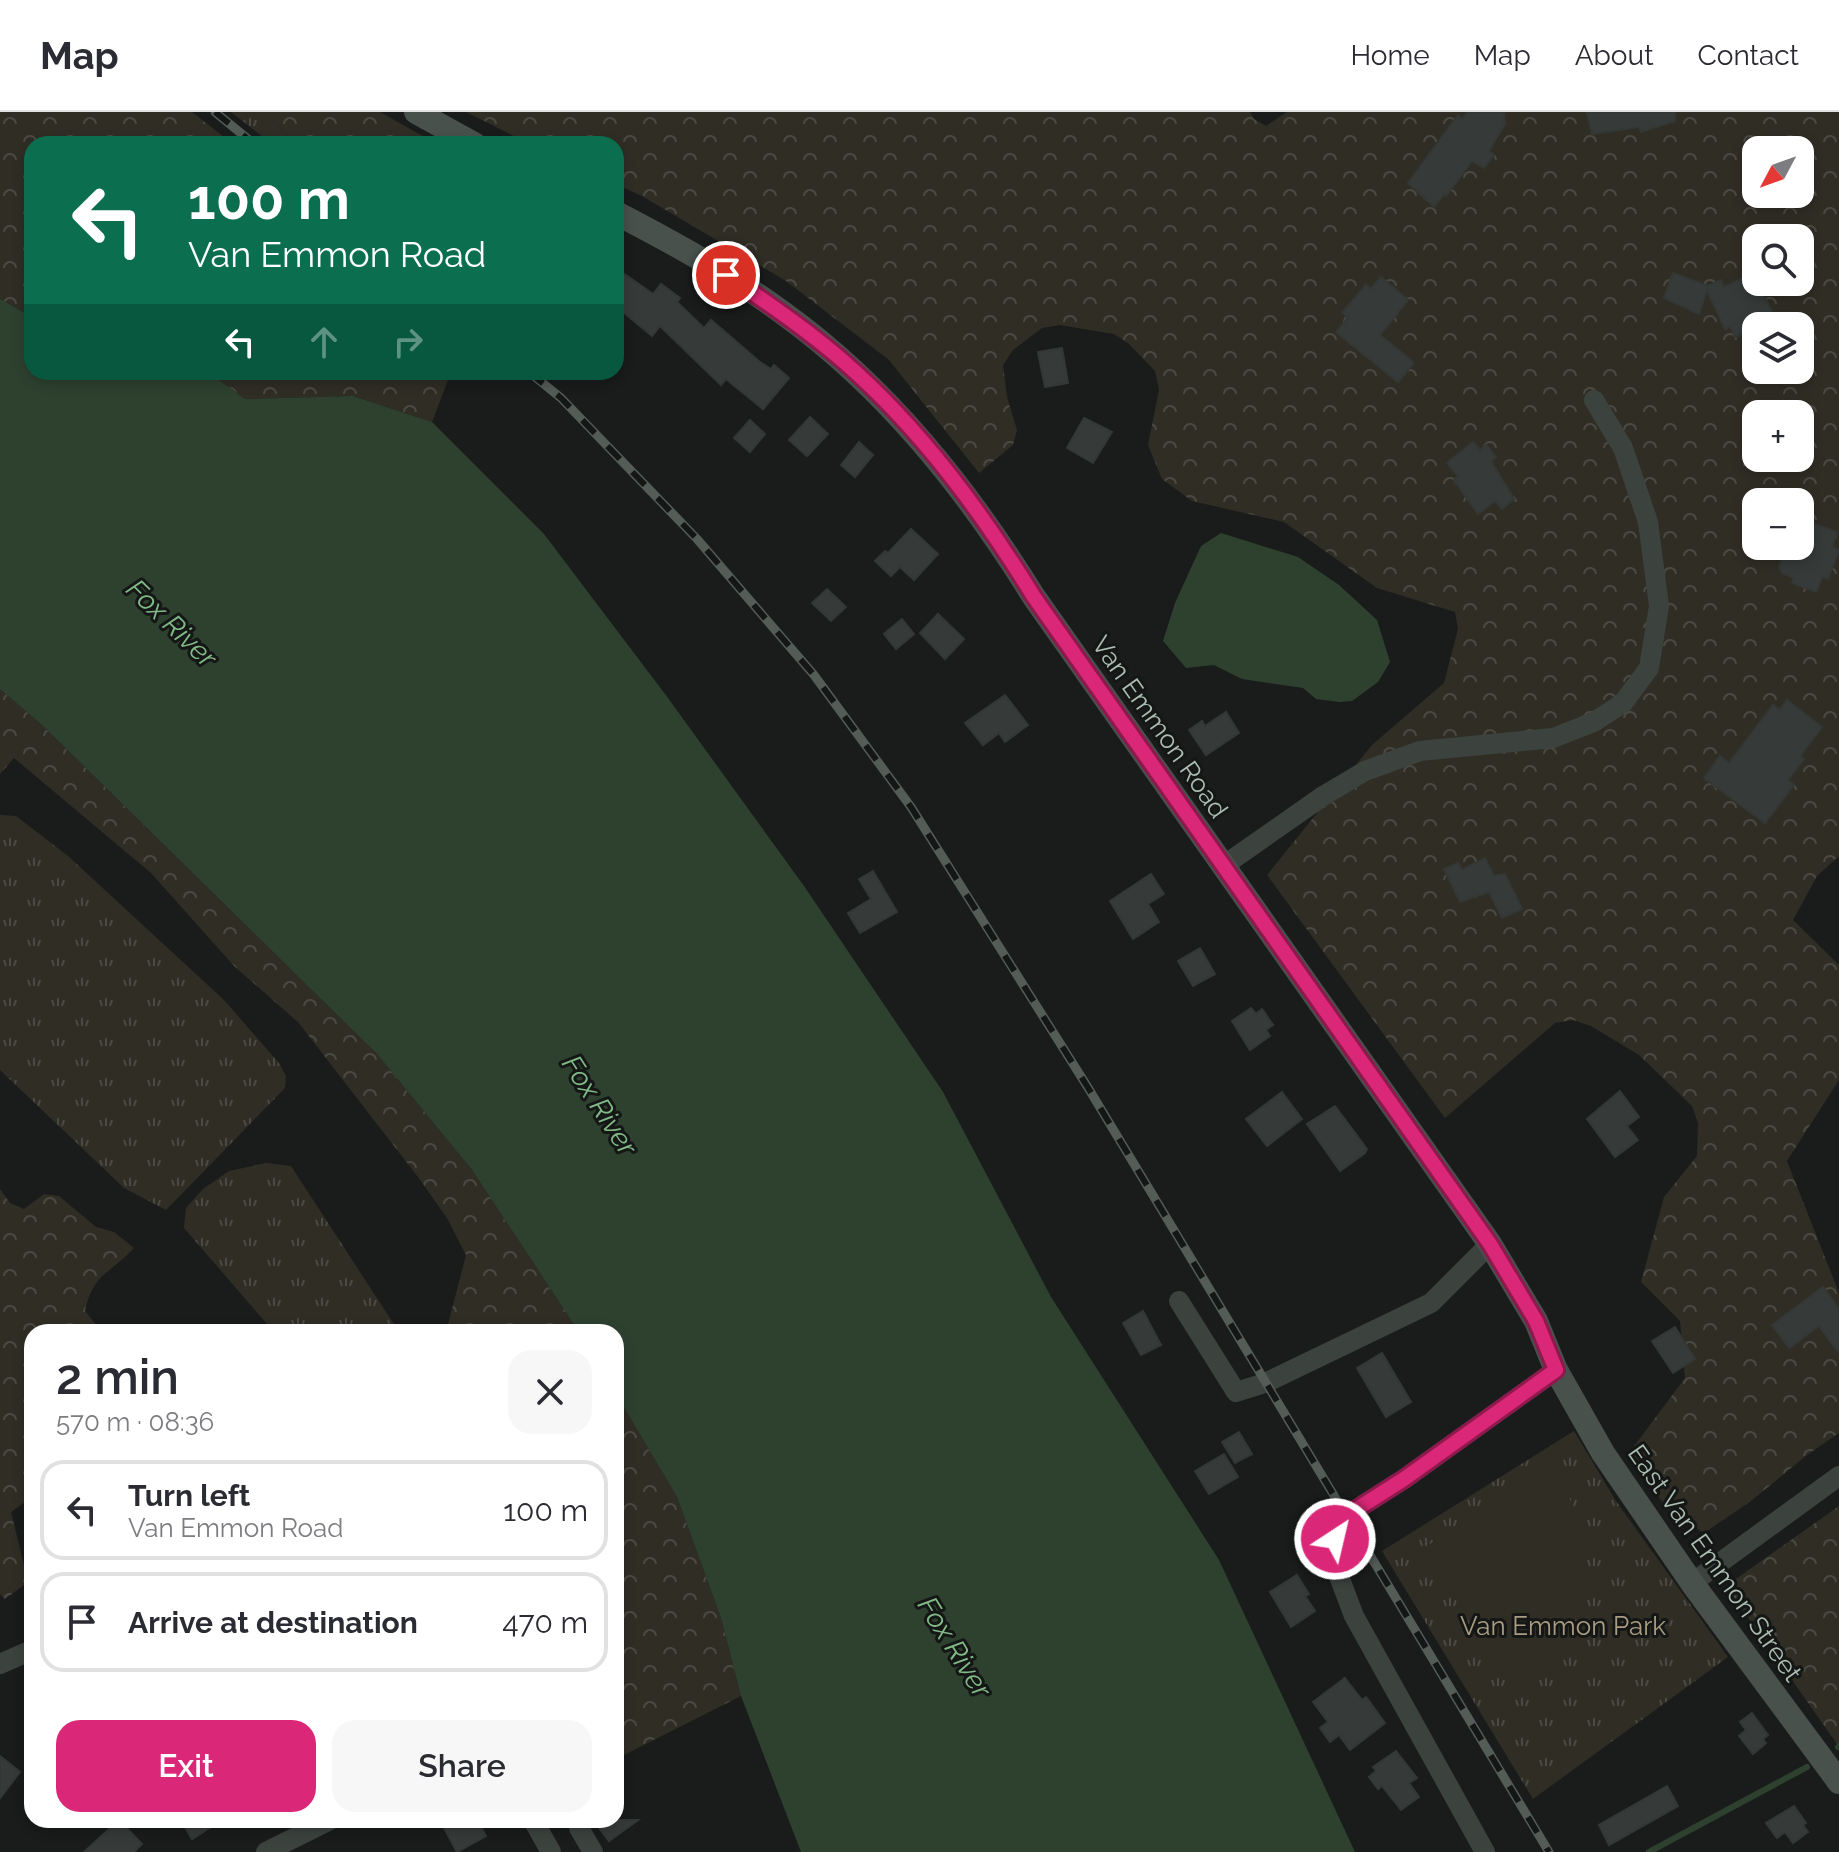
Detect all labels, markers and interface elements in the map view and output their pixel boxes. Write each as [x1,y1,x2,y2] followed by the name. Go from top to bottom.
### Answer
[40,33,119,78] text: Map
[1350,39,1430,72] text: Home
[1474,39,1531,72] text: Map
[1575,39,1654,72] text: About
[1698,39,1799,72] text: Contact
[1742,136,1814,208] north arrow
[1742,136,1814,560] map controls
[188,166,350,232] text: 100 m
[56,168,160,272] icon: left
[1742,224,1814,296] button: search
[188,233,486,275] text: Van Emmon Road
[692,241,760,309] pin
[704,253,748,297] icon: arrive
[1742,312,1814,384] button: layers
[218,320,262,364] icon: left
[302,320,346,364] icon: ahead
[386,320,430,364] icon: right
[1742,400,1814,472] button: +
[1742,488,1814,560] button: −
[120,572,225,675] water label: Fox River
[1086,630,1234,824] street label: Van Emmon Road
[555,1049,645,1163] water label: Fox River
[56,1349,179,1405] text: 2 min
[508,1350,592,1434] button: close
[56,1407,214,1437] text: 570 m · 08:36
[1622,1439,1808,1687] street label: East Van Emmon Street
[128,1478,250,1513] text: Turn left
[60,1488,104,1532] icon: left
[503,1493,588,1528] text: 100 m
[1293,1497,1377,1581] position arrow
[128,1513,343,1543] text: Van Emmon Road
[911,1591,999,1705] water label: Fox River
[60,1600,104,1644] icon: arrive
[128,1605,418,1640] text: Arrive at destination
[502,1605,588,1640] text: 470 m
[1460,1611,1666,1641] park label: Van Emmon Park
[56,1720,316,1812] button: Exit
[332,1720,592,1812] button: Share

